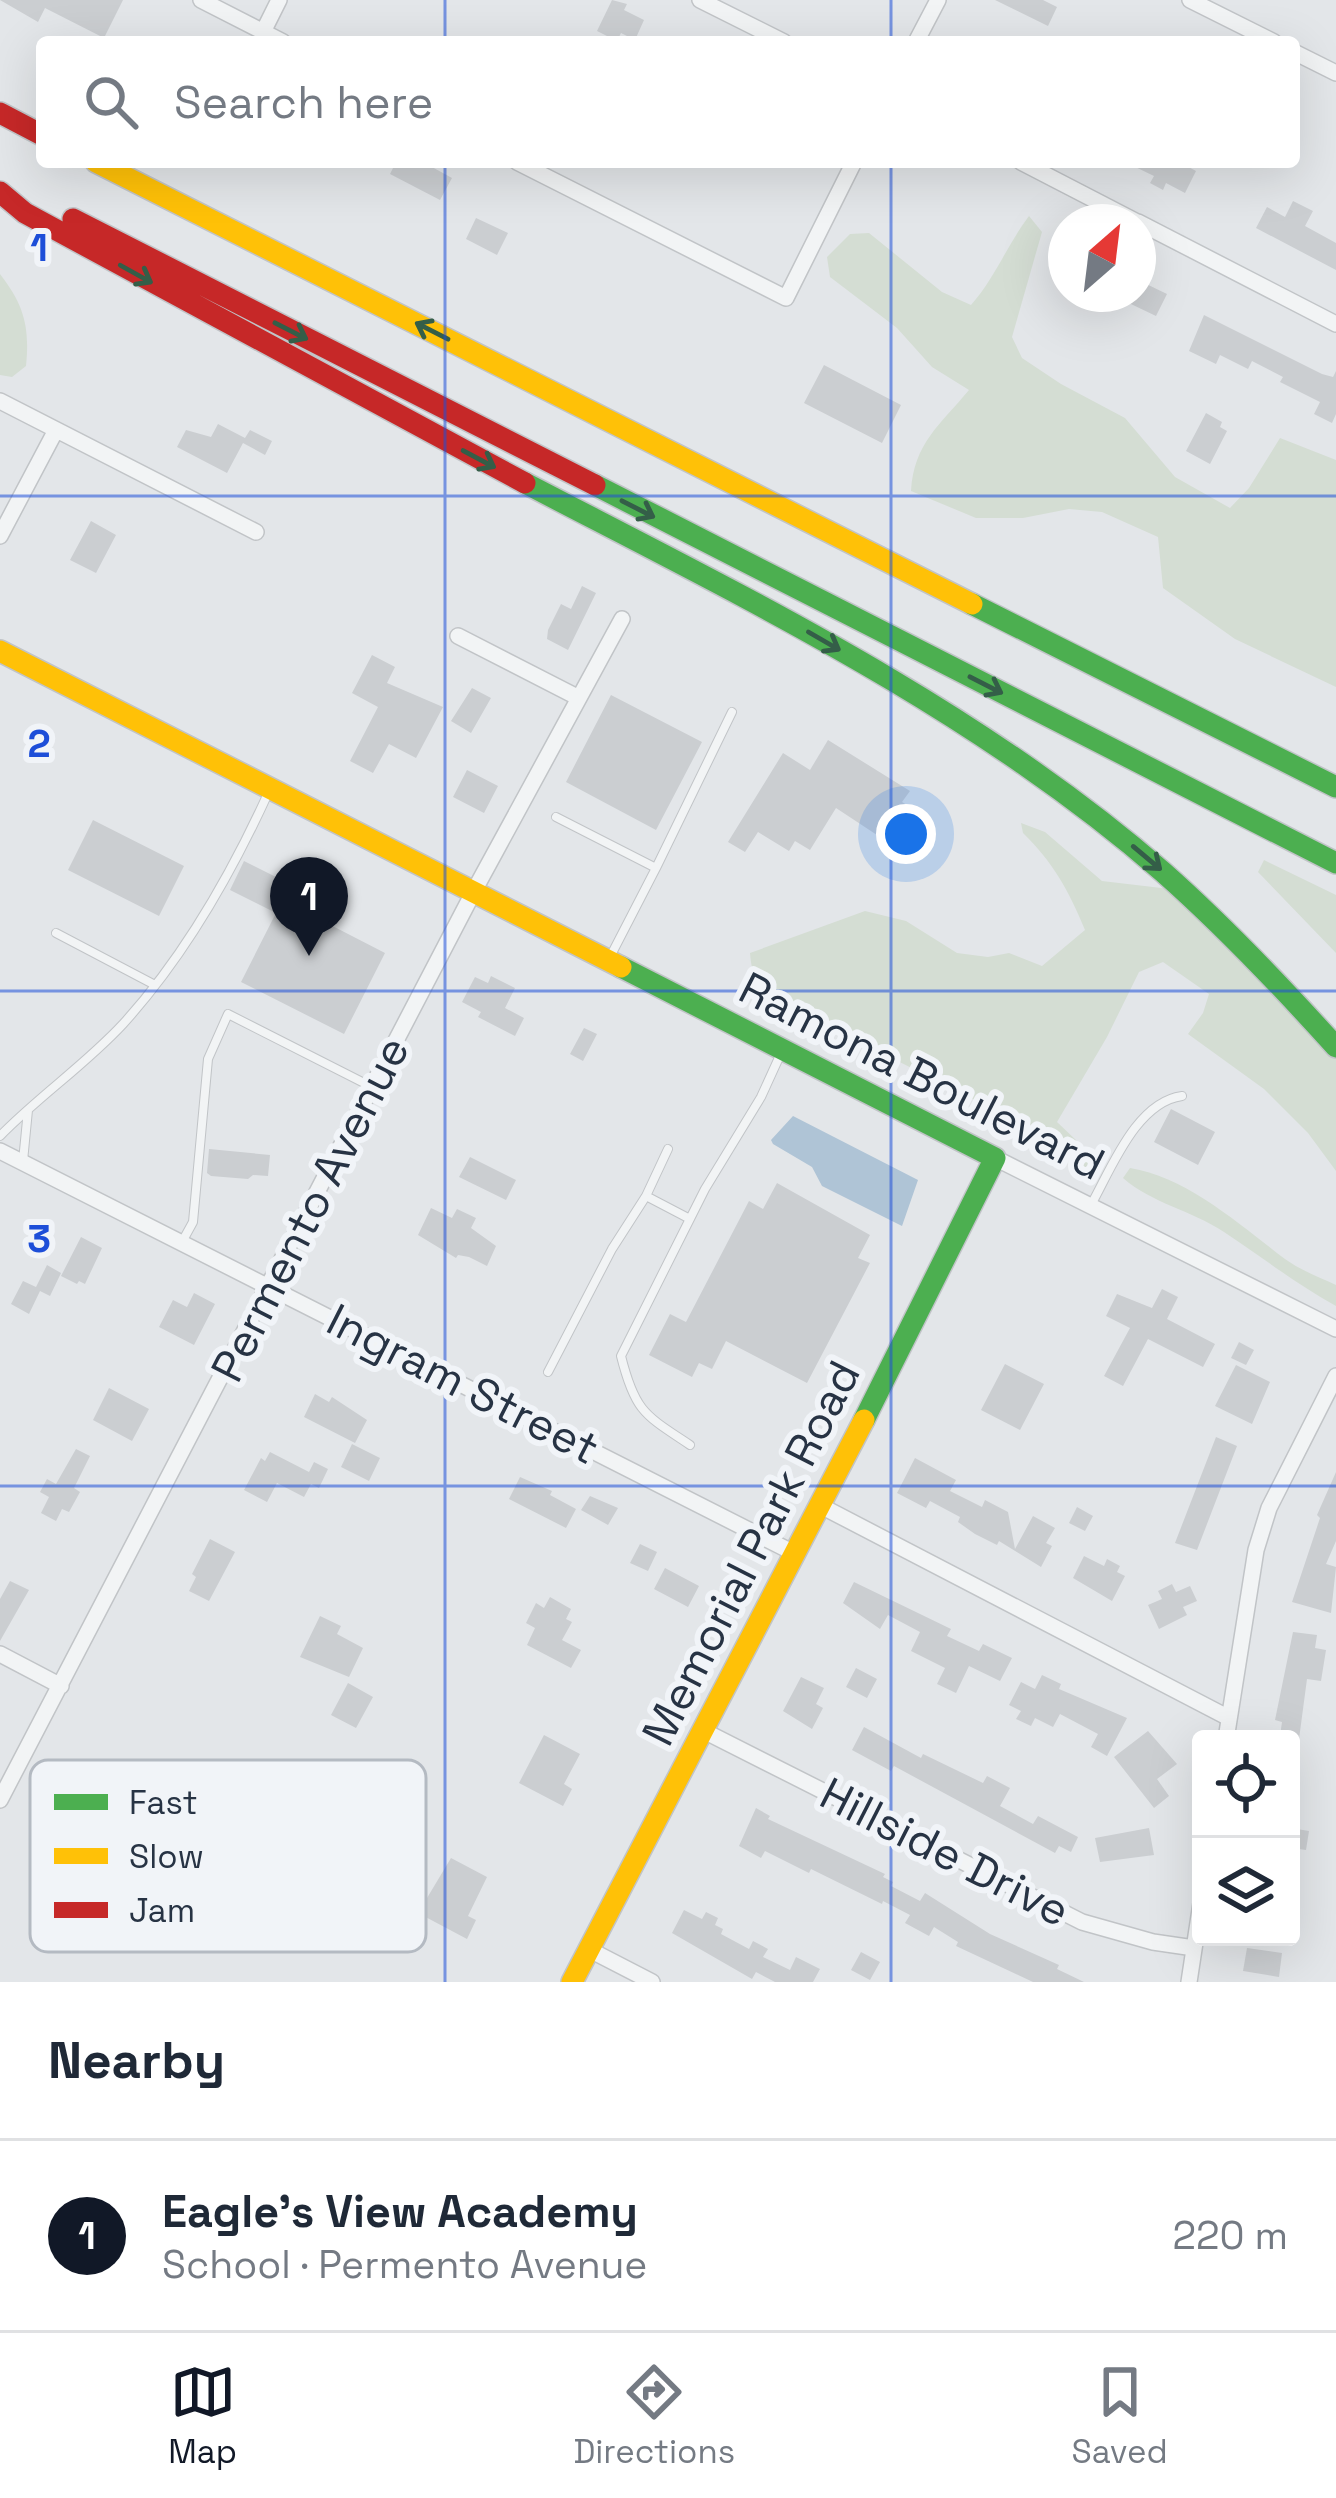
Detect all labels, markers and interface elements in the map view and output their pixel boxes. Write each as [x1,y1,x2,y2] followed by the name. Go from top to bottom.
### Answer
[36,36,1300,168] search box
[78,69,144,135] icon: search
[174,74,433,131] text: Search here
[1048,204,1156,312] north arrow
[30,223,48,272] text: 1
[117,263,152,286] one-way arrow
[415,319,450,342] one-way arrow
[273,320,308,343] one-way arrow
[461,448,497,471] one-way arrow
[620,498,655,521] one-way arrow
[806,629,841,653] one-way arrow
[967,675,1003,698] one-way arrow
[27,719,51,768] text: 2
[876,804,936,864] your location
[1131,843,1162,871] one-way arrow
[270,857,348,956] pin: 1
[730,959,1114,1193] street label: Ramona Boulevard
[198,1027,422,1391] street label: Permento Avenue
[27,1214,51,1263] text: 3
[318,1291,608,1477] street label: Ingram Street
[629,1351,873,1755] street label: Memorial Park Road
[1192,1730,1300,1946] map controls
[1192,1730,1300,1838] button: locate
[30,1760,426,1952] legend
[811,1765,1079,1939] street label: Hillside Drive
[129,1782,198,1824] text: Fast
[129,1836,204,1878] text: Slow
[1192,1838,1300,1946] button: layers
[129,1890,195,1932] text: Jam
[48,2028,225,2093] text: Nearby
[162,2183,638,2240] text: Eagle's View Academy
[78,2211,96,2260] text: 1
[1172,2211,1288,2260] text: 220 m
[162,2240,647,2289] text: School · Permento Avenue
[168,2359,237,2473] tab: Map
[573,2359,735,2473] tab: Directions
[1072,2359,1168,2473] tab: Saved

